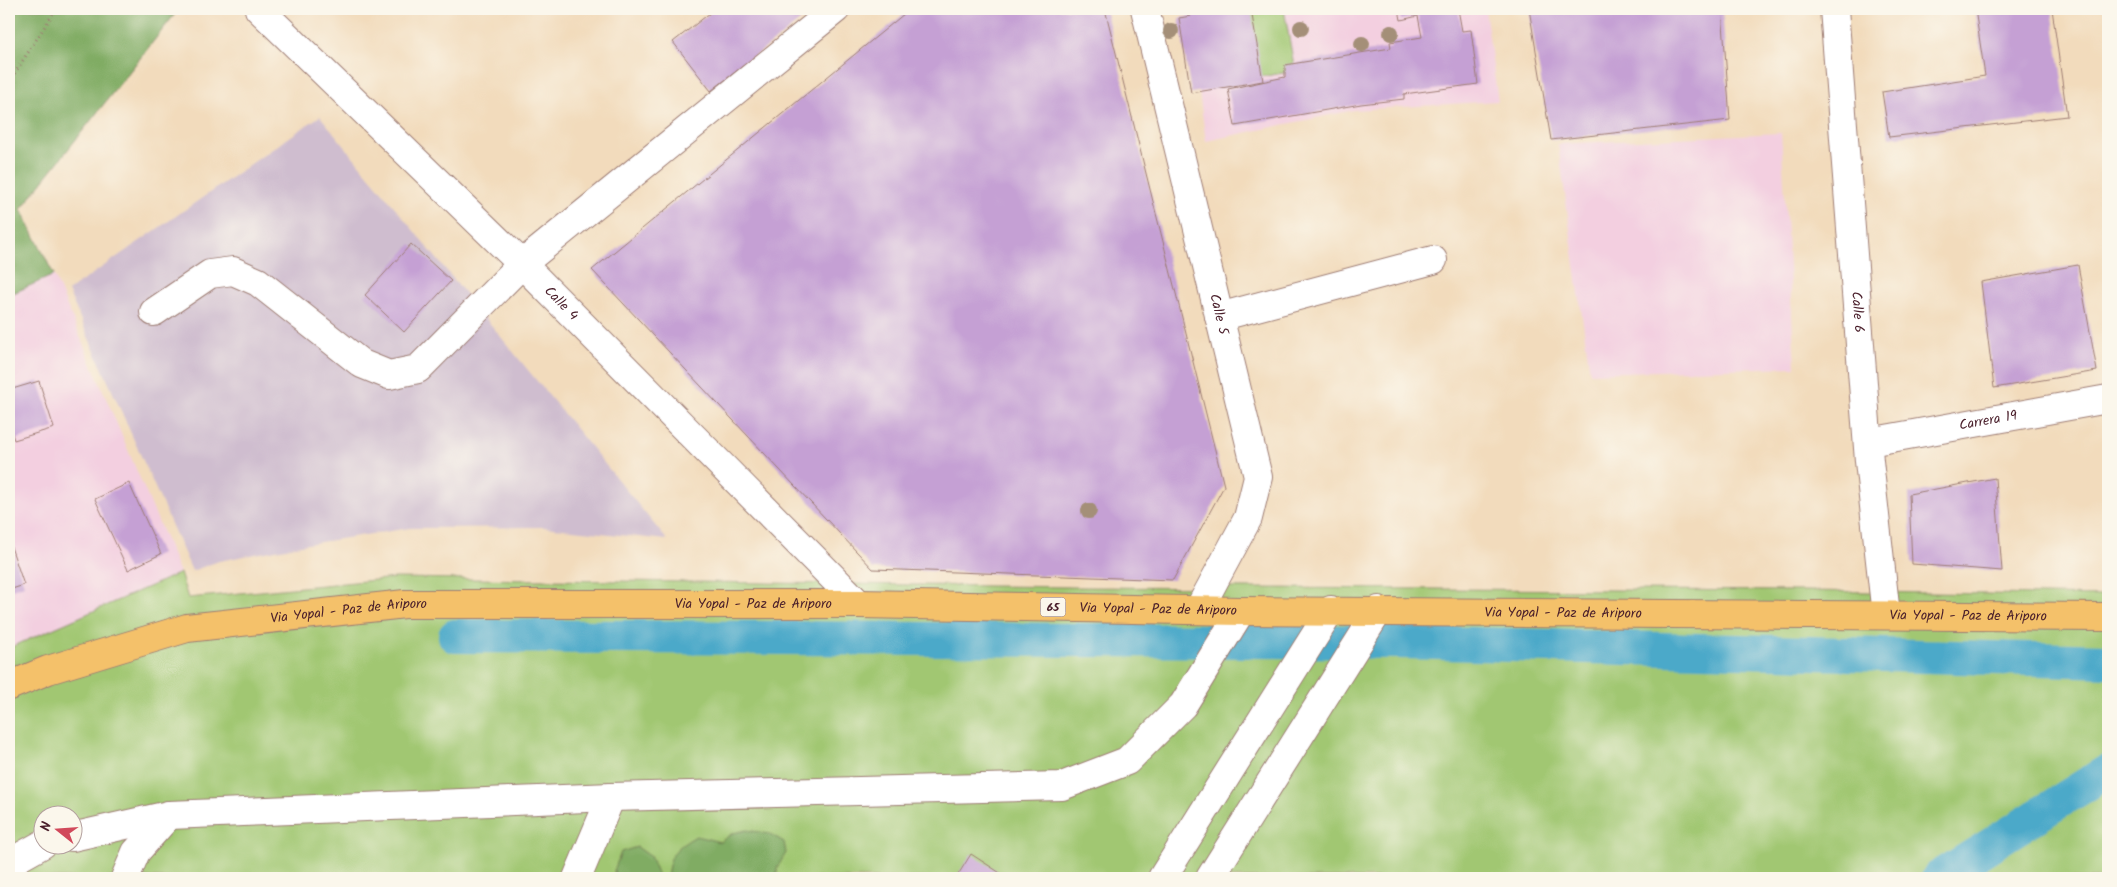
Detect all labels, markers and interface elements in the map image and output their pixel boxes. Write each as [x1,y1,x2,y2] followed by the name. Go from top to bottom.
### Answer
[539,281,584,326] street label: Calle 4
[1845,291,1870,334] street label: Calle 6
[1203,292,1235,338] street label: Calle 5
[1957,405,2019,437] street label: Carrera 19
[269,593,427,630] street label: Via Yopal - Paz de Ariporo
[675,593,832,615] street label: Via Yopal - Paz de Ariporo
[1079,597,1237,622] street label: Via Yopal - Paz de Ariporo
[1040,598,1066,616] road number: 65
[1485,602,1642,625] street label: Via Yopal - Paz de Ariporo
[1890,604,2047,628] street label: Via Yopal - Paz de Ariporo
[32,804,82,854] north arrow
[35,819,58,834] text: N

